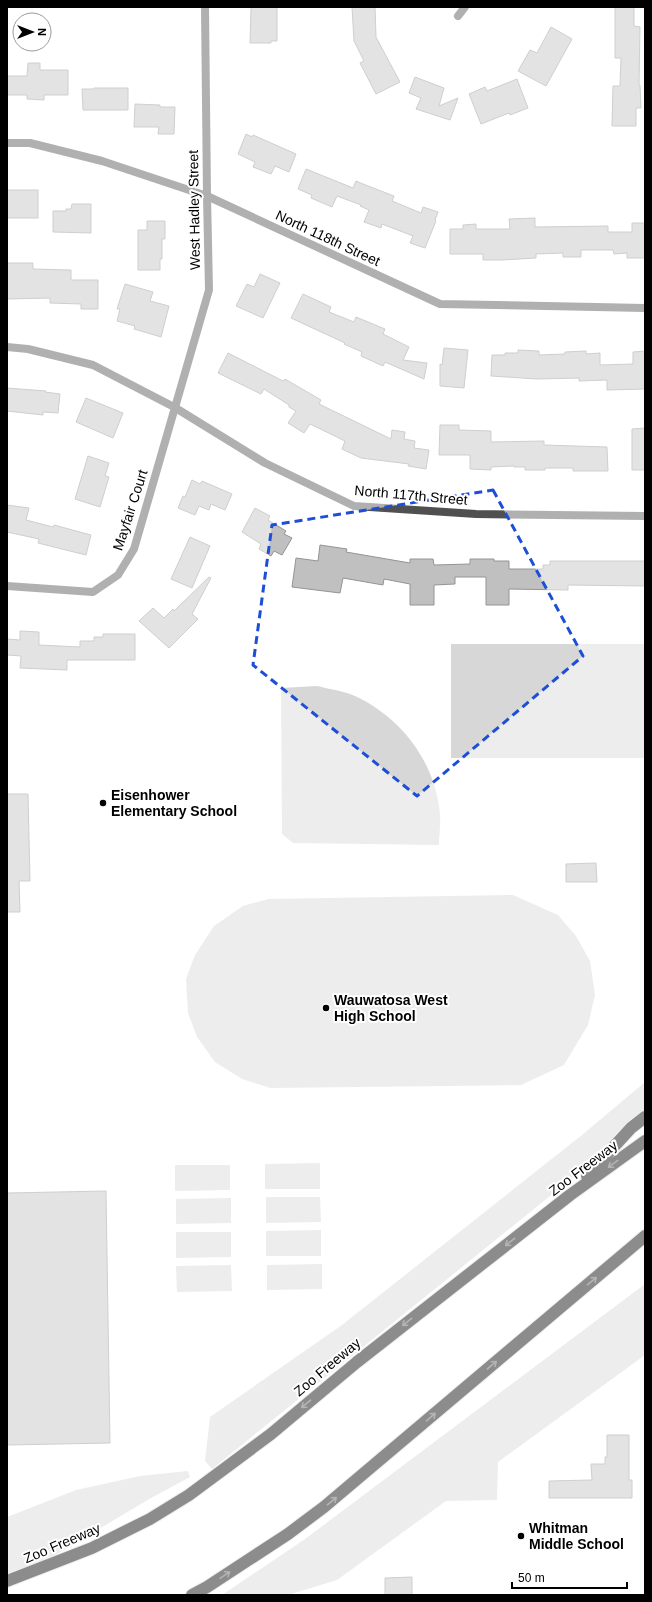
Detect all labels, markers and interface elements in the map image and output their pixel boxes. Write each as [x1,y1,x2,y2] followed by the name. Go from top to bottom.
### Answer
[12,12,52,52] north arrow
[36,28,48,36] text: N
[185,150,203,270] street label: West Hadley Street
[273,207,383,269] street label: North 118th Street
[109,467,151,552] street label: Mayfair Court
[354,482,468,508] street label: North 117th Street
[111,787,237,819] place label: Eisenhower Elementary School
[98,798,108,808] marker: Eisenhower Elementary School
[334,992,448,1024] place label: Wauwatosa West High School
[321,1003,331,1013] marker: Wauwatosa West High School
[546,1137,620,1199] street label: Zoo Freeway
[608,1159,619,1168] one-way arrow
[504,1238,515,1246] one-way arrow
[587,1277,597,1286] one-way arrow
[402,1318,413,1326] one-way arrow
[291,1335,363,1399] street label: Zoo Freeway
[487,1360,498,1369] one-way arrow
[301,1399,312,1408] one-way arrow
[426,1412,437,1421] one-way arrow
[327,1496,337,1505] one-way arrow
[21,1520,103,1566] street label: Zoo Freeway
[529,1520,624,1552] place label: Whitman Middle School
[516,1531,526,1541] marker: Whitman Middle School
[512,1564,627,1590] scale bar
[220,1571,231,1579] one-way arrow
[518,1571,545,1585] text: 50 m

